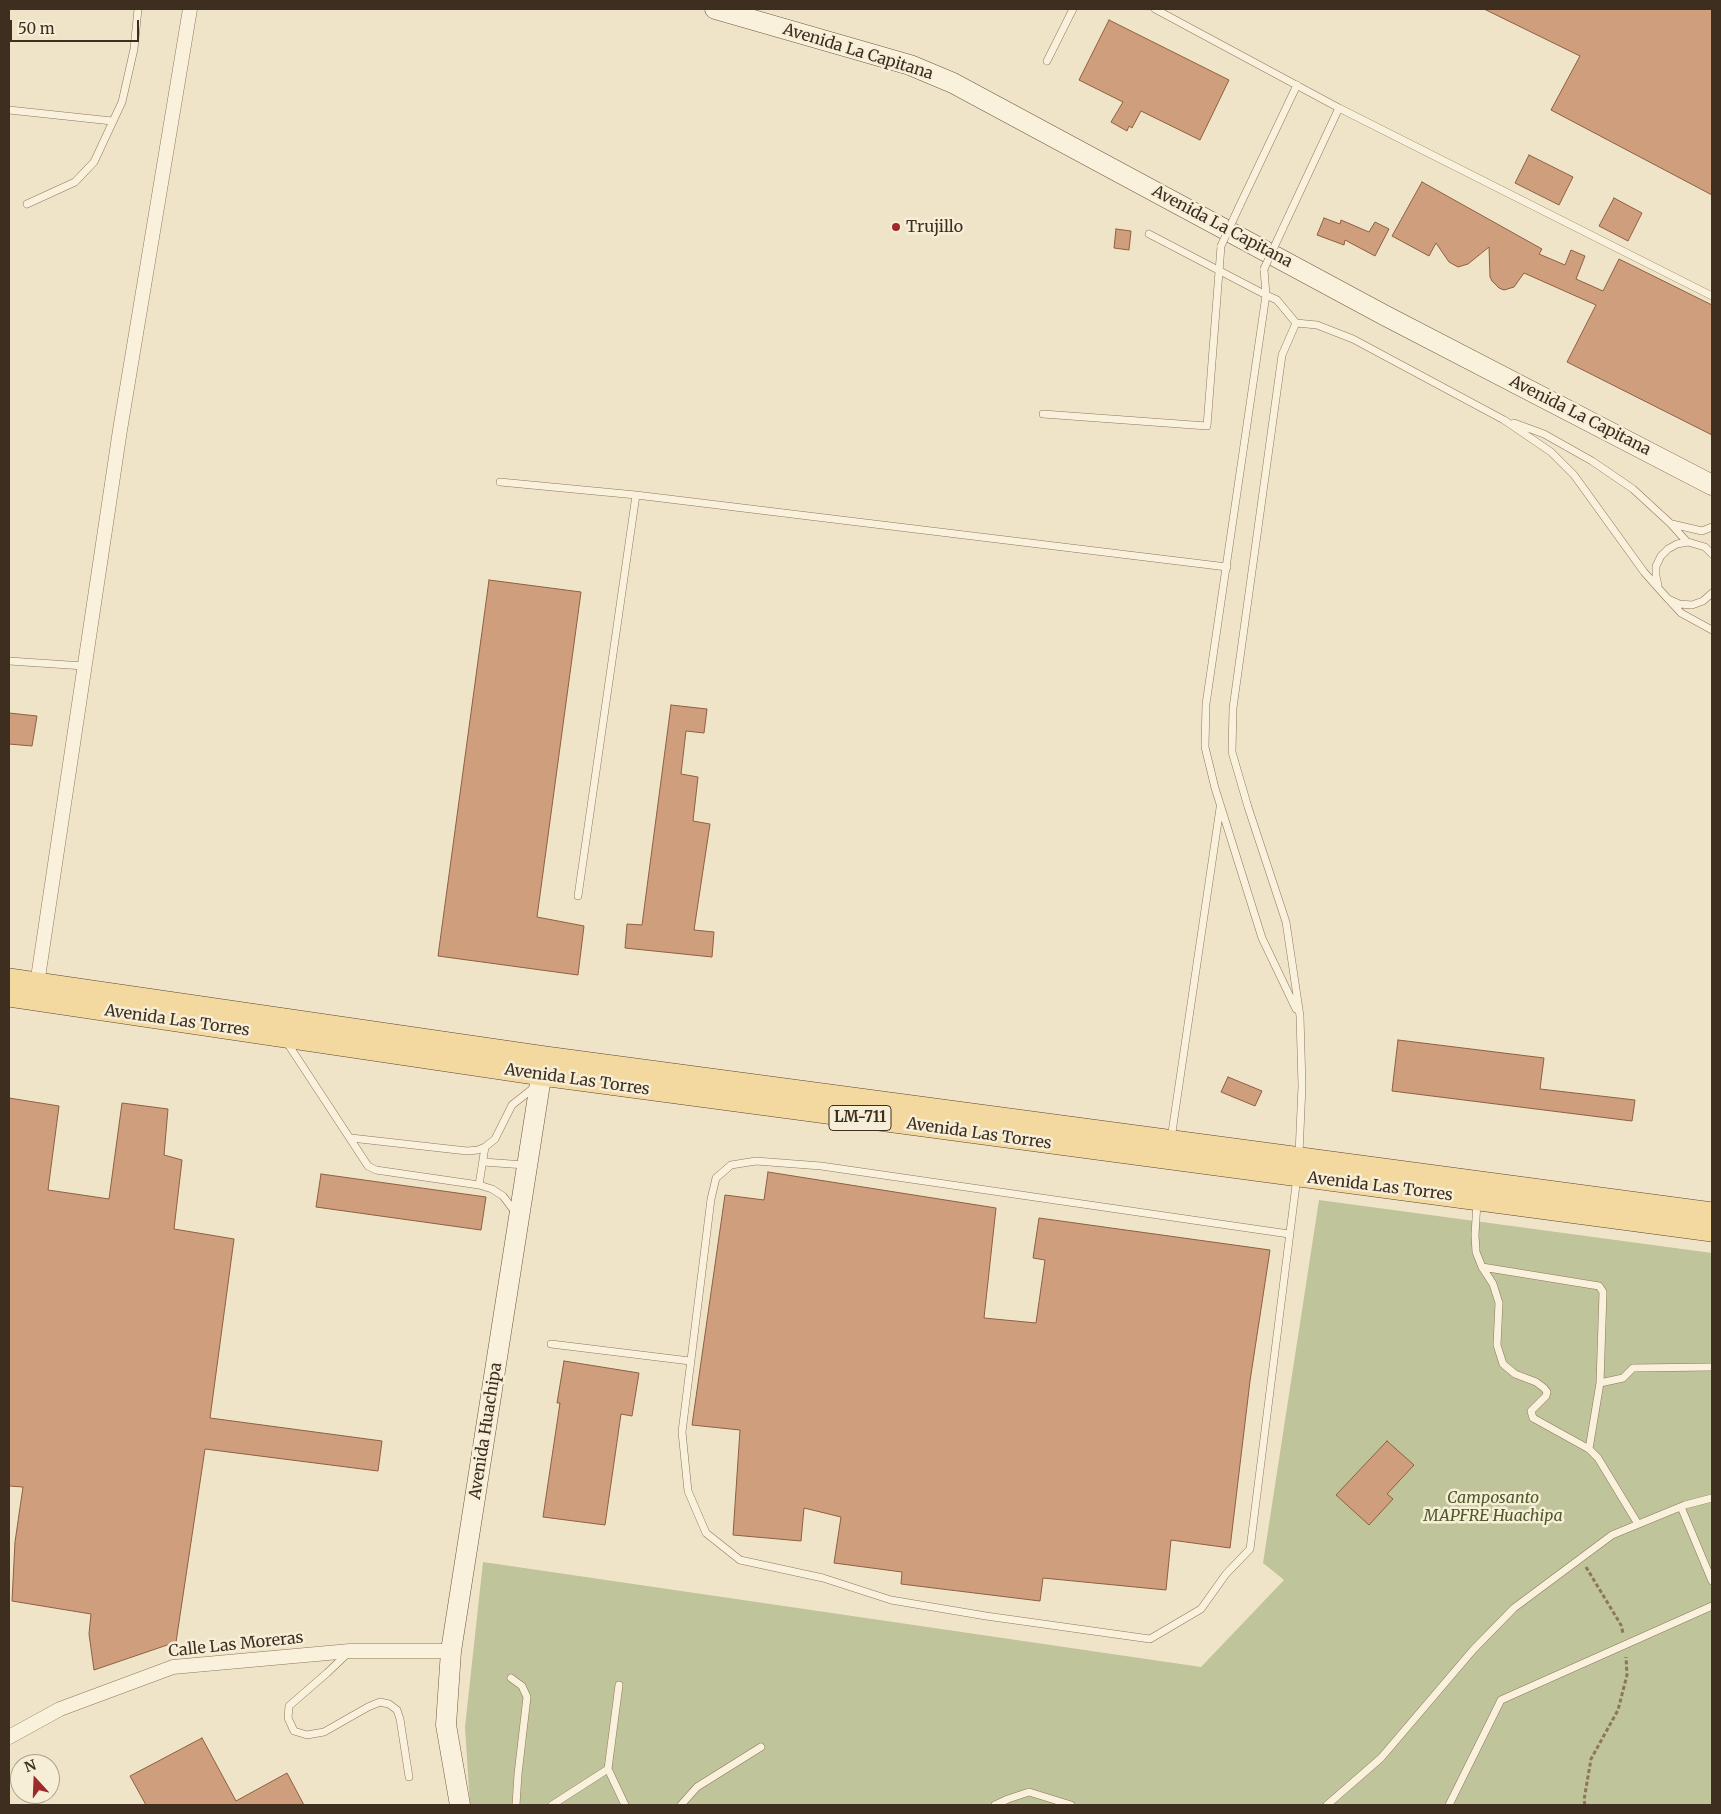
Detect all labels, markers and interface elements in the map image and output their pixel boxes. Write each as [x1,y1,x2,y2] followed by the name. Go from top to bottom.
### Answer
[12,10,141,42] scale bar
[18,19,55,38] text: 50 m
[781,20,935,84] street label: Avenida La Capitana
[1149,182,1295,272] street label: Avenida La Capitana
[906,217,963,237] place label: Trujillo
[890,221,902,233] marker: Trujillo
[1506,372,1654,460] street label: Avenida La Capitana
[103,1001,251,1041] street label: Avenida Las Torres
[503,1060,651,1100] street label: Avenida Las Torres
[829,1106,891,1130] road number: LM-711
[905,1114,1053,1154] street label: Avenida Las Torres
[1306,1169,1454,1205] street label: Avenida Las Torres
[466,1361,506,1501] street label: Avenida Huachipa
[1423,1488,1563,1526] park label: Camposanto MAPFRE Huachipa
[168,1628,304,1662] street label: Calle Las Moreras
[10,1754,60,1804] north arrow
[22,1755,38,1776] text: N

